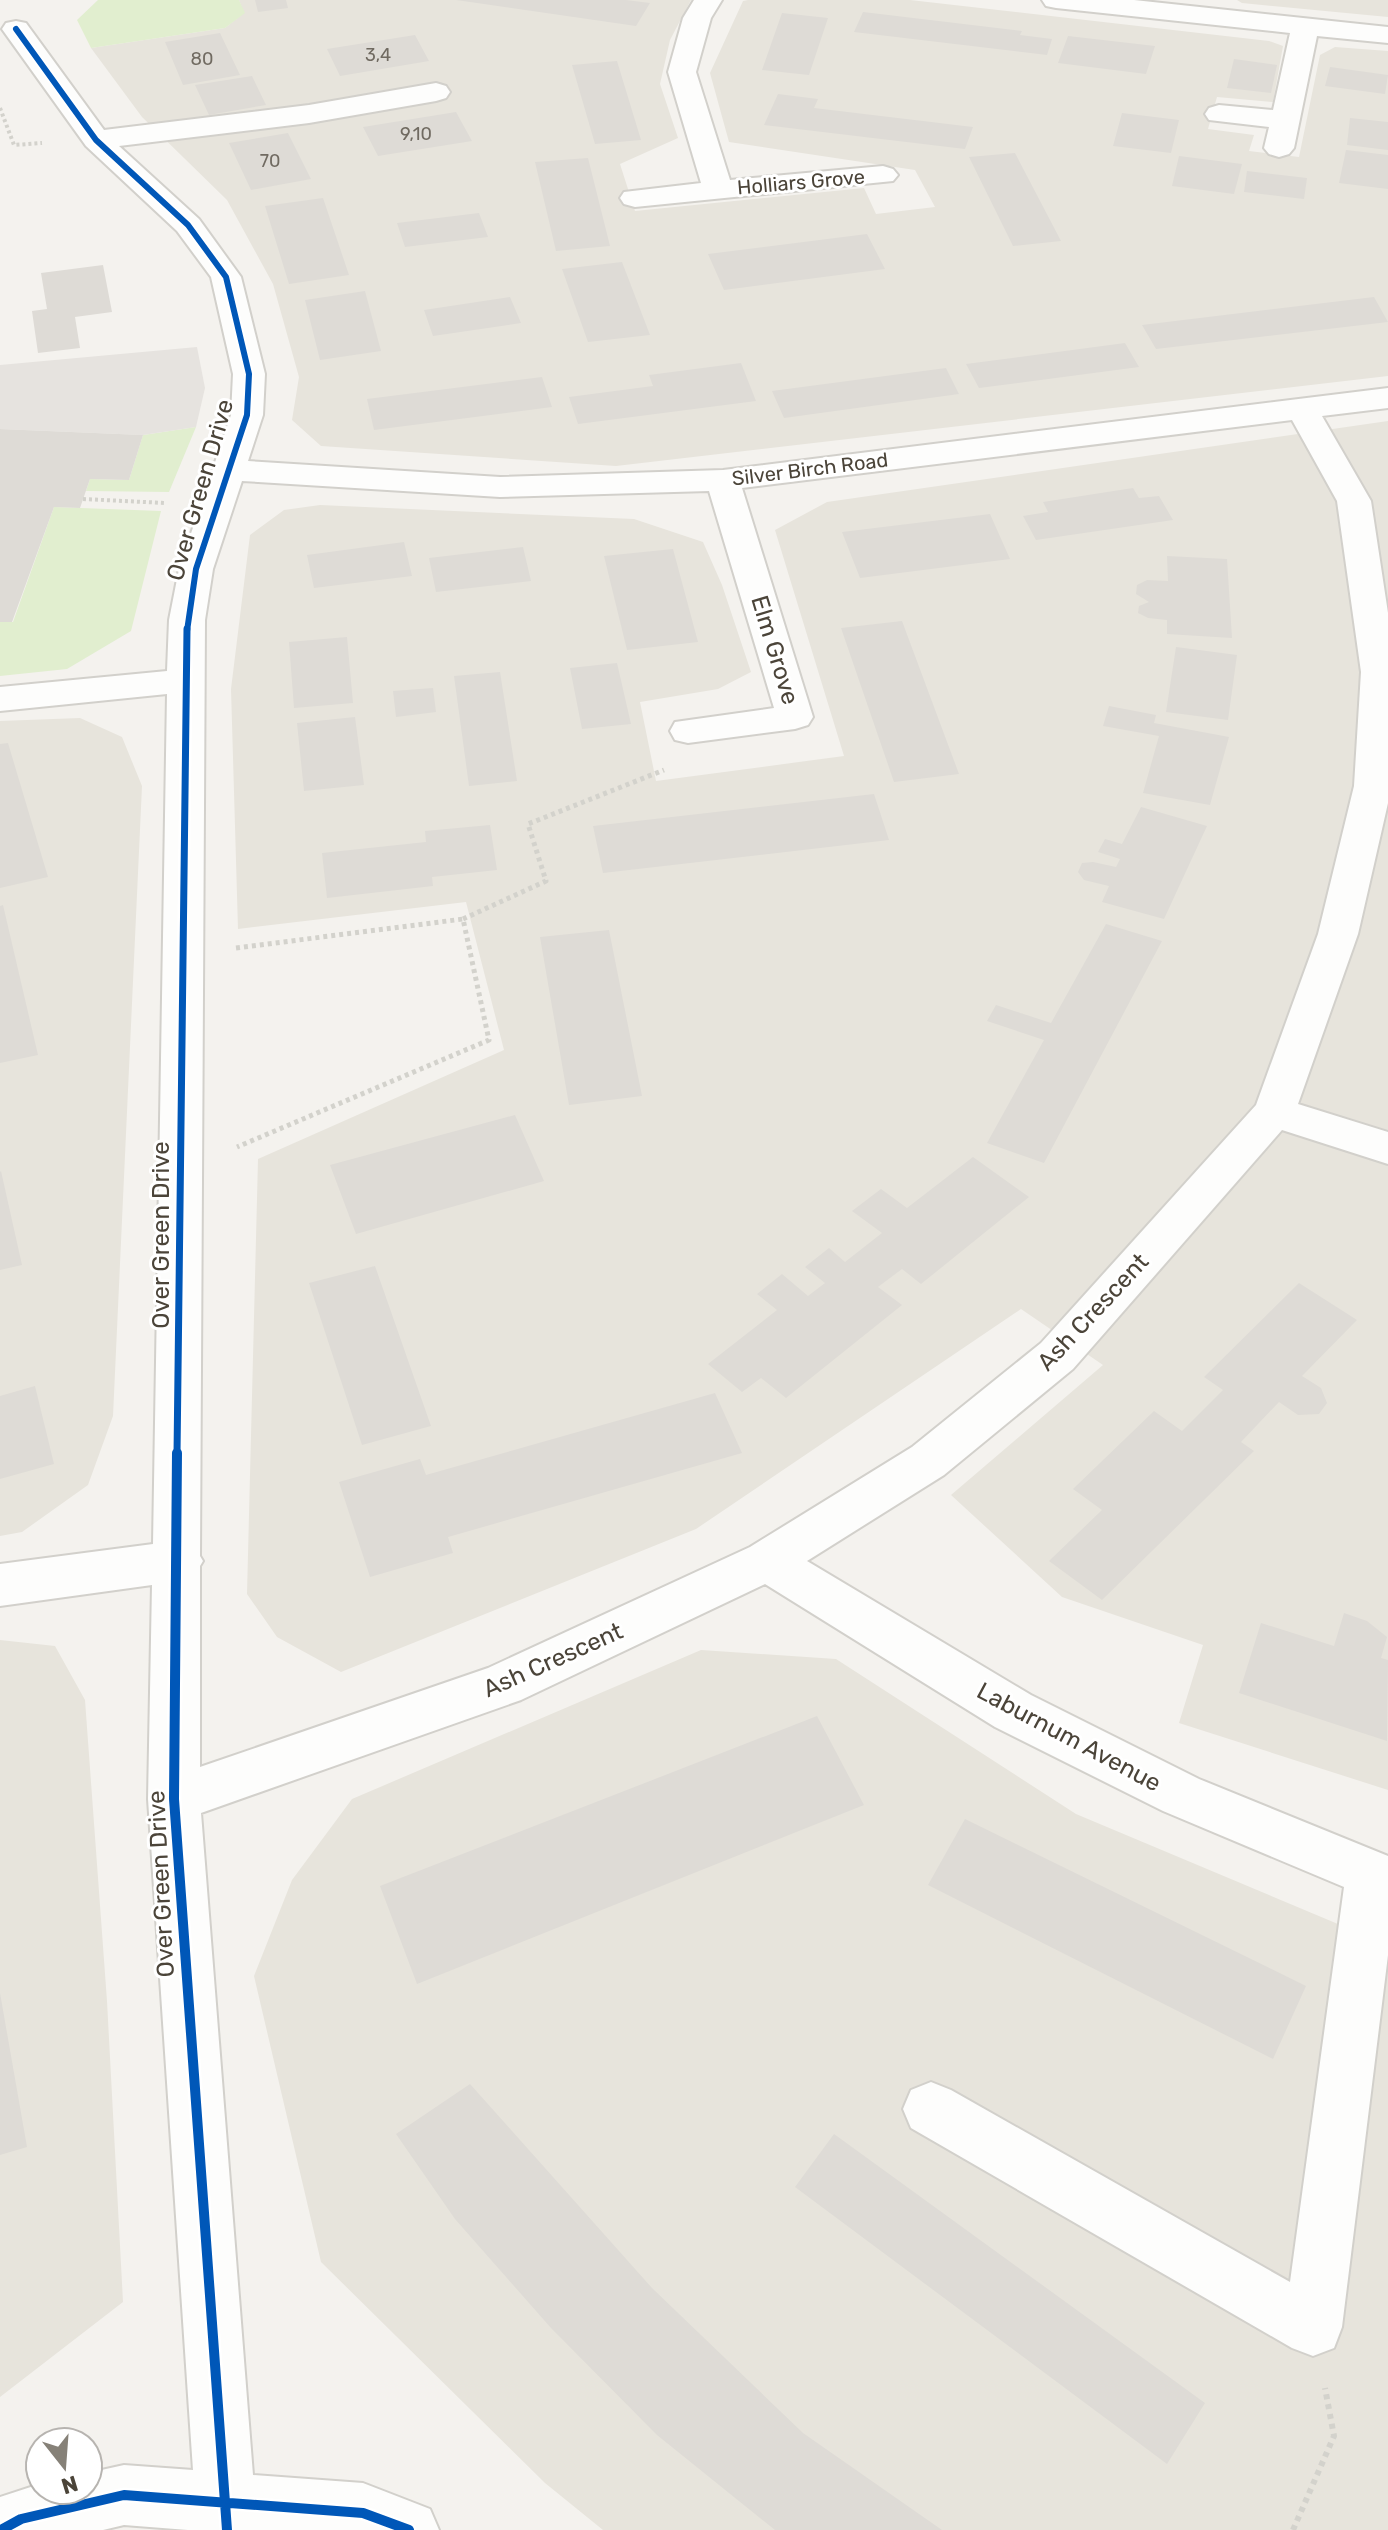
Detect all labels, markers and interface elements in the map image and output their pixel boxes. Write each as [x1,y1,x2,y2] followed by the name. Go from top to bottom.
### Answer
[365,44,391,66] house number: 3,4
[191,48,213,70] house number: 80
[400,123,432,145] house number: 9,10
[260,150,280,172] house number: 70
[736,164,866,200] street label: Holliars Grove
[161,396,239,584] street label: Over Green Drive
[731,448,889,490] street label: Silver Birch Road
[745,592,805,708] street label: Elm Grove
[147,1141,175,1329] street label: Over Green Drive
[1032,1248,1154,1376] street label: Ash Crescent
[479,1617,627,1703] street label: Ash Crescent
[972,1677,1166,1797] street label: Laburnum Avenue
[142,1790,180,1978] street label: Over Green Drive
[24,2426,104,2506] north arrow
[58,2469,81,2500] text: N

